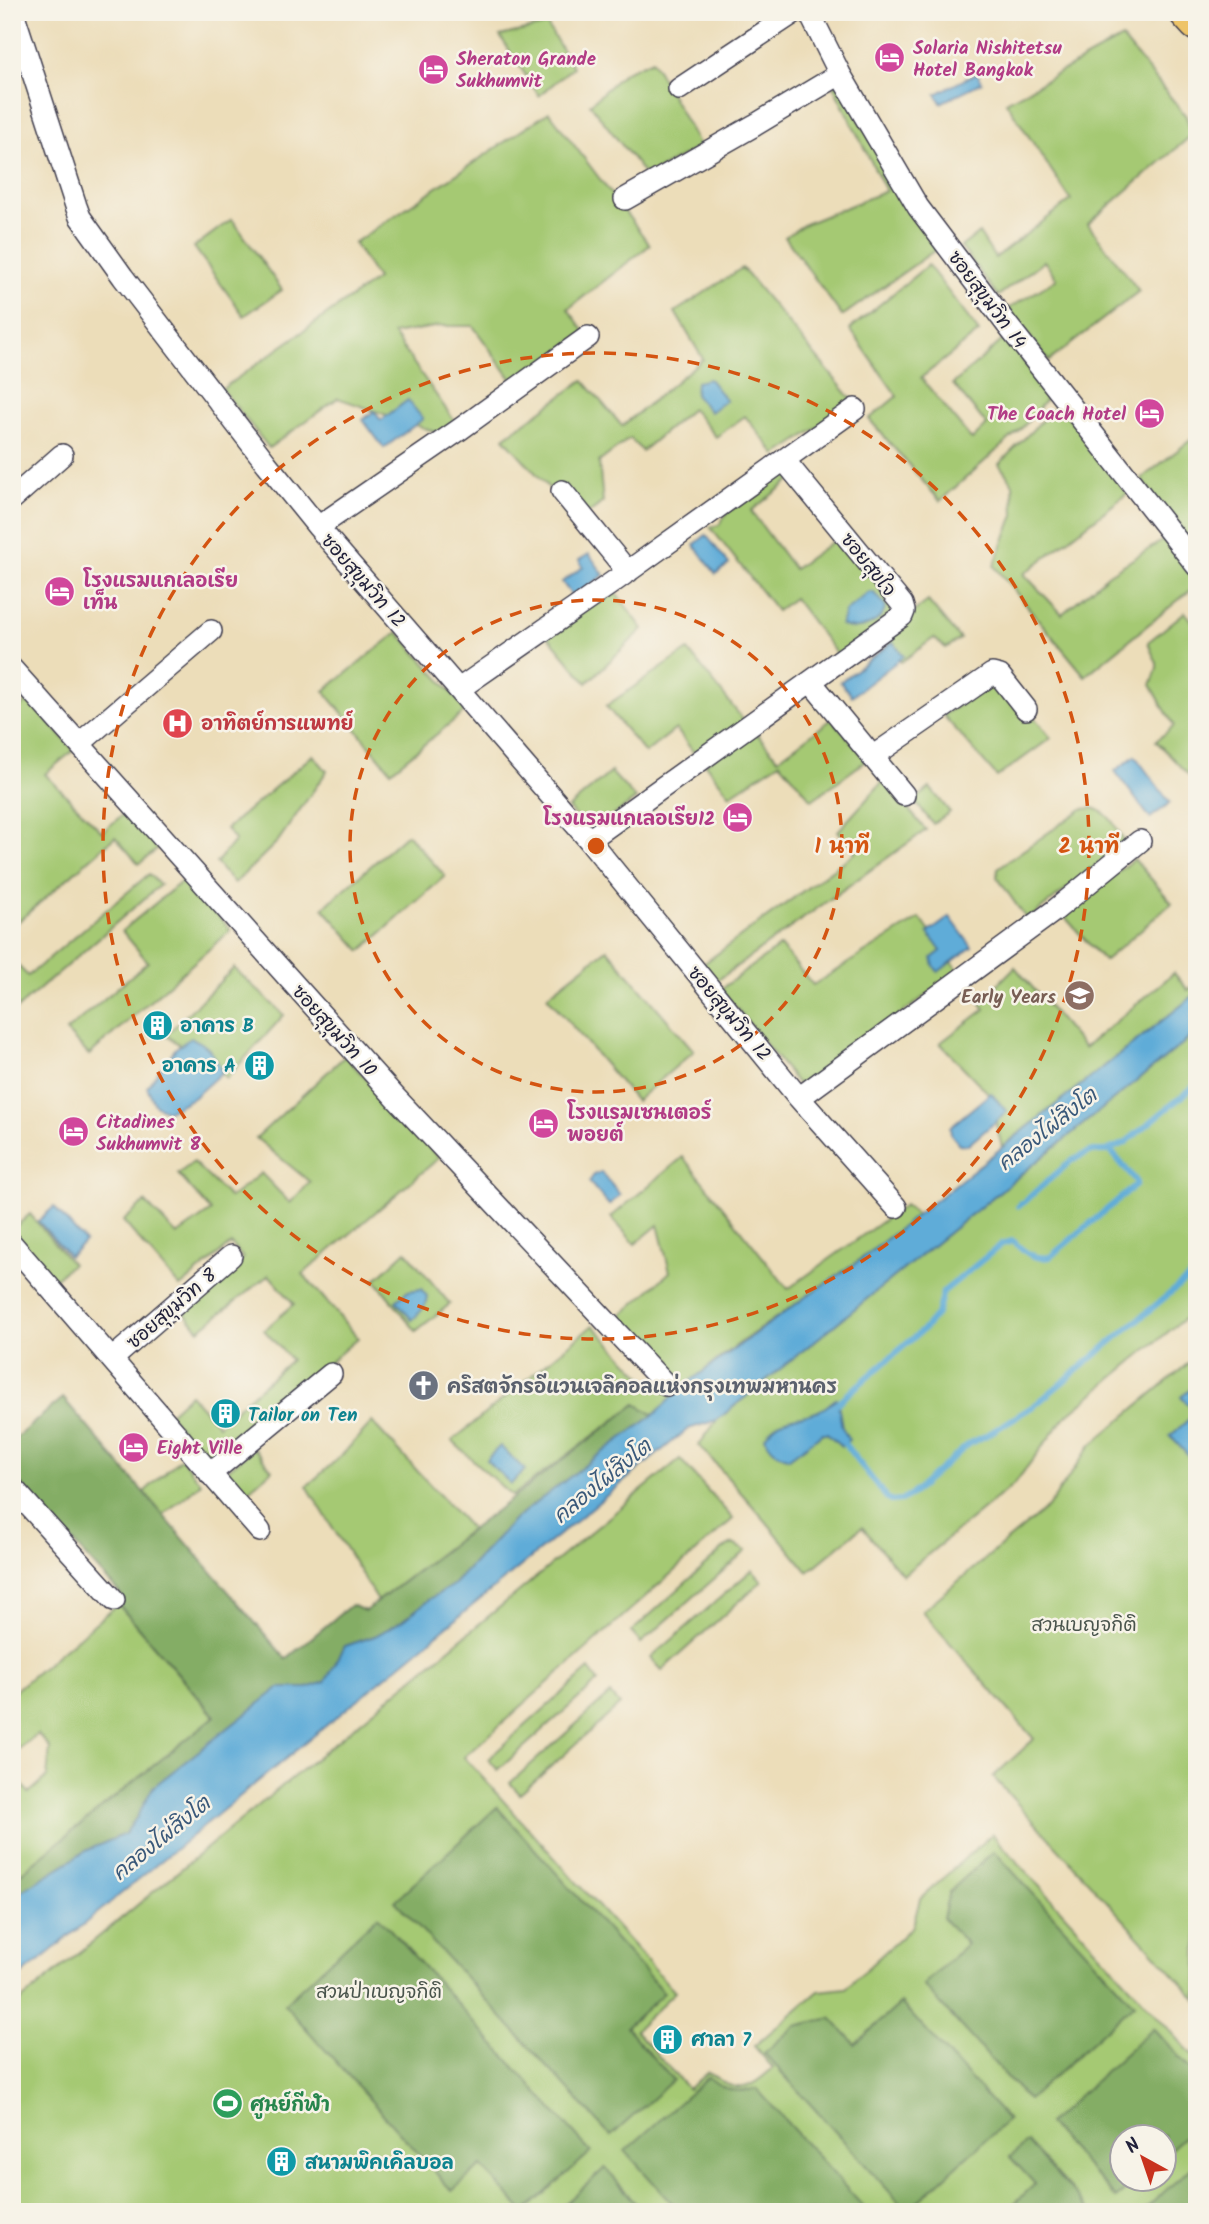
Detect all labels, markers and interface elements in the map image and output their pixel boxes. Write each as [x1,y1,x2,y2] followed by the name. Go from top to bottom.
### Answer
[913,34,1062,86] place label: Solaria Nishitetsu Hotel Bangkok
[873,41,907,75] hotel icon: Solaria Nishitetsu Hotel Bangkok
[456,45,596,97] place label: Sheraton Grande Sukhumvit
[416,52,450,86] hotel icon: Sheraton Grande Sukhumvit
[939,245,1033,356] street label: ซอยสุขุมวิท 14
[1132,396,1166,430] hotel icon: The Coach Hotel
[987,400,1127,430] place label: The Coach Hotel
[313,527,412,635] street label: ซอยสุขุมวิท 12
[832,527,903,604] street label: ซอยสุขใจ
[83,567,238,619] place label: โรงแรมแกเลอเรีย เท็น
[43,574,77,608] hotel icon: โรงแรมแกเลอเรีย เท็น
[161,706,195,740] hospital icon: อาทิตย์การแพทย์
[201,710,354,740] place label: อาทิตย์การแพทย์
[721,801,755,835] hotel icon: โรงแรมแกเลอเรีย12
[543,805,715,835] place label: โรงแรมแกเลอเรีย12
[815,831,870,864] text: 1 นาที
[1059,831,1120,864] text: 2 นาที
[584,834,608,858] centre of rings
[679,960,778,1069] street label: ซอยสุขุมวิท 12
[284,978,383,1084] street label: ซอยสุขุมวิท 10
[1062,979,1096,1013] school or university icon: Early Years
[961,983,1056,1013] place label: Early Years
[140,1008,174,1042] building icon: อาคาร B
[180,1012,254,1042] place label: อาคาร B
[242,1048,276,1082] building icon: อาคาร A
[162,1052,236,1082] place label: อาคาร A
[991,1080,1106,1180] water label: คลองไผ่สิงโต
[567,1099,712,1151] place label: โรงแรมเซนเตอร์ พอยต์
[527,1106,561,1140] hotel icon: โรงแรมเซนเตอร์ พอยต์
[96,1108,201,1160] place label: Citadines Sukhumvit 8
[56,1115,90,1149] hotel icon: Citadines Sukhumvit 8
[120,1261,225,1357] street label: ซอยสุขุมวิท 8
[407,1369,441,1403] church icon: คริสตจักรอีแวนเจลิคอลแห่งกรุงเทพมหานคร
[447,1373,837,1403] place label: คริสตจักรอีแวนเจลิคอลแห่งกรุงเทพมหานคร
[208,1397,242,1431] building icon: Tailor on Ten
[248,1401,358,1431] place label: Tailor on Ten
[117,1430,151,1464] hotel icon: Eight Ville
[546,1431,660,1532] water label: คลองไผ่สิงโต
[157,1434,243,1464] place label: Eight Ville
[1031,1611,1137,1641] park label: สวนเบญจกิติ
[105,1788,219,1889] water label: คลองไผ่สิงโต
[316,1978,442,2008] park label: สวนป่าเบญจกิติ
[651,2022,685,2056] building icon: ศาลา 7
[691,2026,752,2056] place label: ศาลา 7
[210,2087,244,2121] sports icon: ศูนย์กีฬา
[250,2091,330,2121] place label: ศูนย์กีฬา
[1108,2122,1178,2192] north arrow
[1119,2131,1148,2162] text: N
[265,2145,299,2179] building icon: สนามพิคเคิลบอล
[305,2149,454,2179] place label: สนามพิคเคิลบอล

